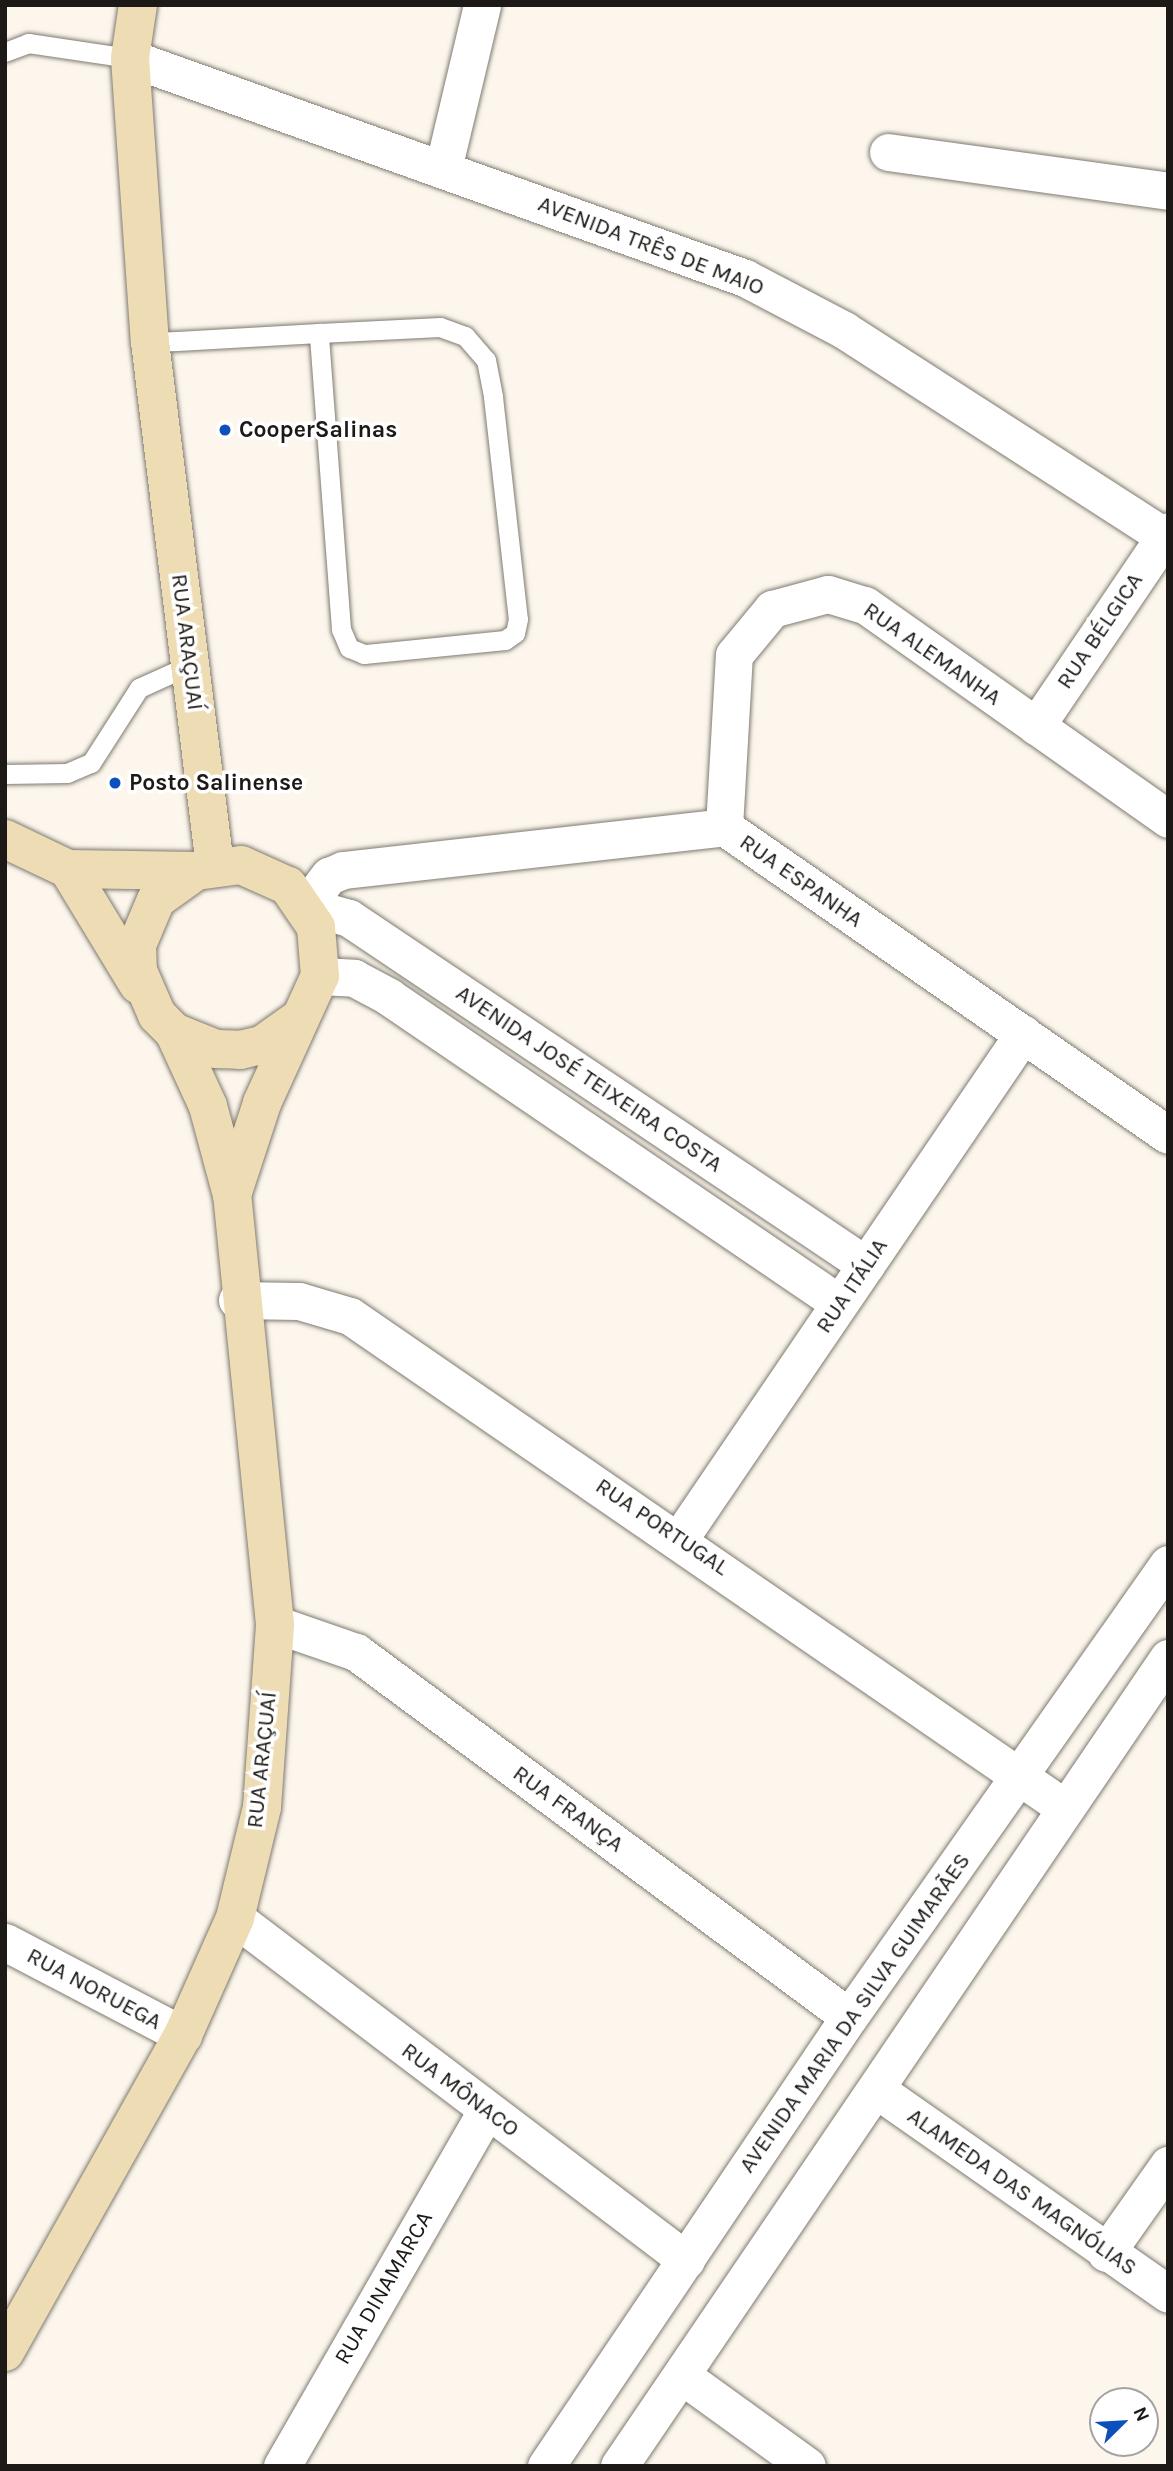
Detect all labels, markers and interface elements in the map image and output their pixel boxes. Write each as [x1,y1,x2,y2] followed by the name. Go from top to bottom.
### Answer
[534,190,768,302] street label: AVENIDA TRÊS DE MAIO
[239,416,397,444] place label: CooperSalinas
[217,422,233,438] marker: CooperSalinas
[1051,568,1149,694] street label: RUA BÉLGICA
[165,572,209,712] street label: RUA ARAÇUAÍ
[858,596,1006,712] street label: RUA ALEMANHA
[129,769,303,797] place label: Posto Salinense
[107,775,123,791] marker: Posto Salinense
[734,828,868,934] street label: RUA ESPANHA
[451,979,727,1179] street label: AVENIDA JOSÉ TEIXEIRA COSTA
[810,1233,894,1339] street label: RUA ITÁLIA
[590,1472,734,1582] street label: RUA PORTUGAL
[241,1690,283,1830] street label: RUA ARAÇUAÍ
[507,1760,629,1858] street label: RUA FRANÇA
[733,1848,977,2178] street label: AVENIDA MARIA DA SILVA GUIMARÃES
[22,1942,166,2036] street label: RUA NORUEGA
[396,2037,524,2143] street label: RUA MÔNACO
[902,2102,1142,2282] street label: ALAMEDA DAS MAGNÓLIAS
[329,2206,439,2370] street label: RUA DINAMARCA
[1089,2387,1159,2457] north arrow
[1129,2404,1154,2425] text: N

